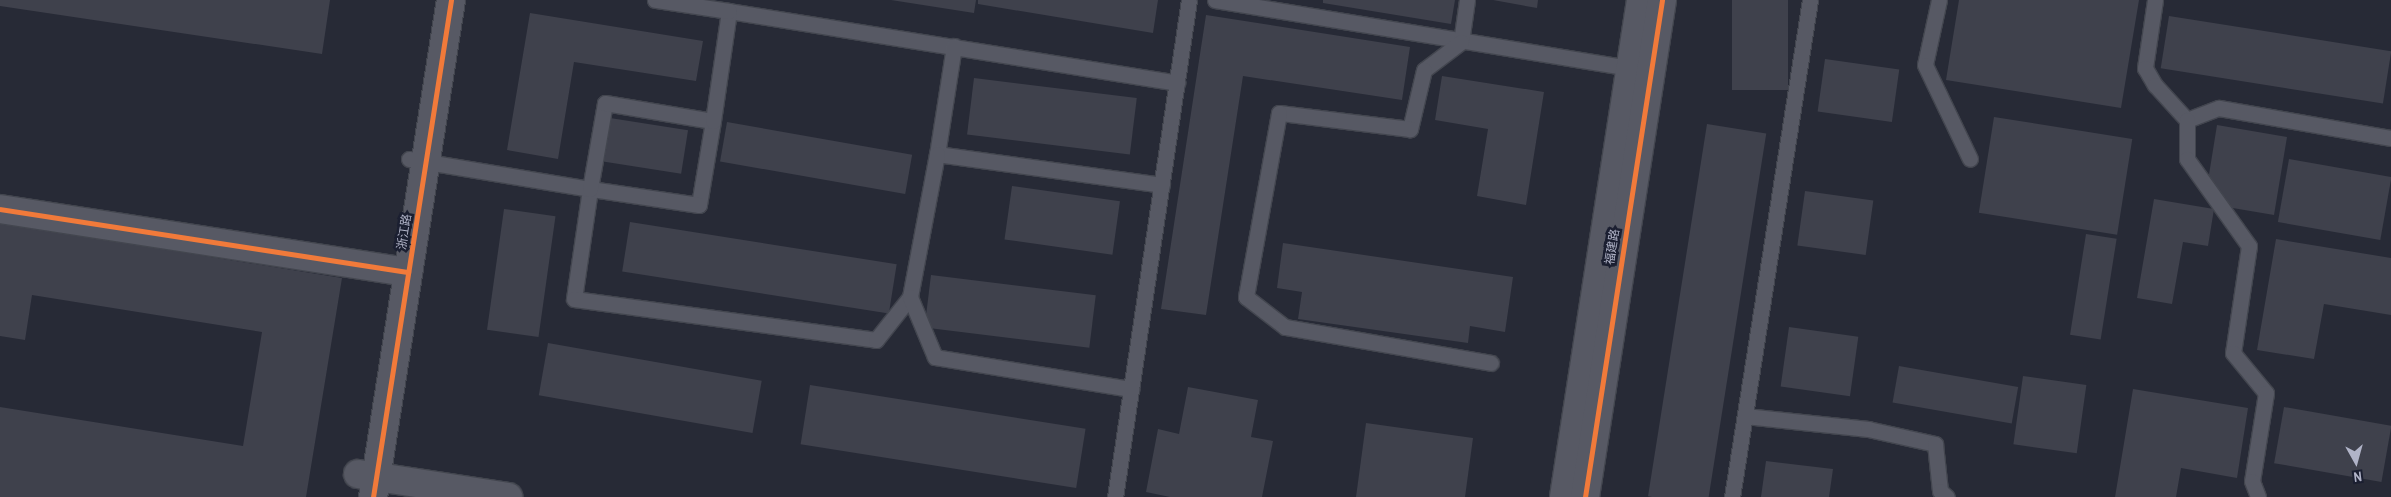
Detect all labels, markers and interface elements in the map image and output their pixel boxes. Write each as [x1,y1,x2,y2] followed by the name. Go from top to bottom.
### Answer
[395,213,415,251] street label: 浙江路
[1603,228,1623,266] street label: 福建路
[2331,437,2381,487] north arrow
[2353,467,2363,486] text: N

